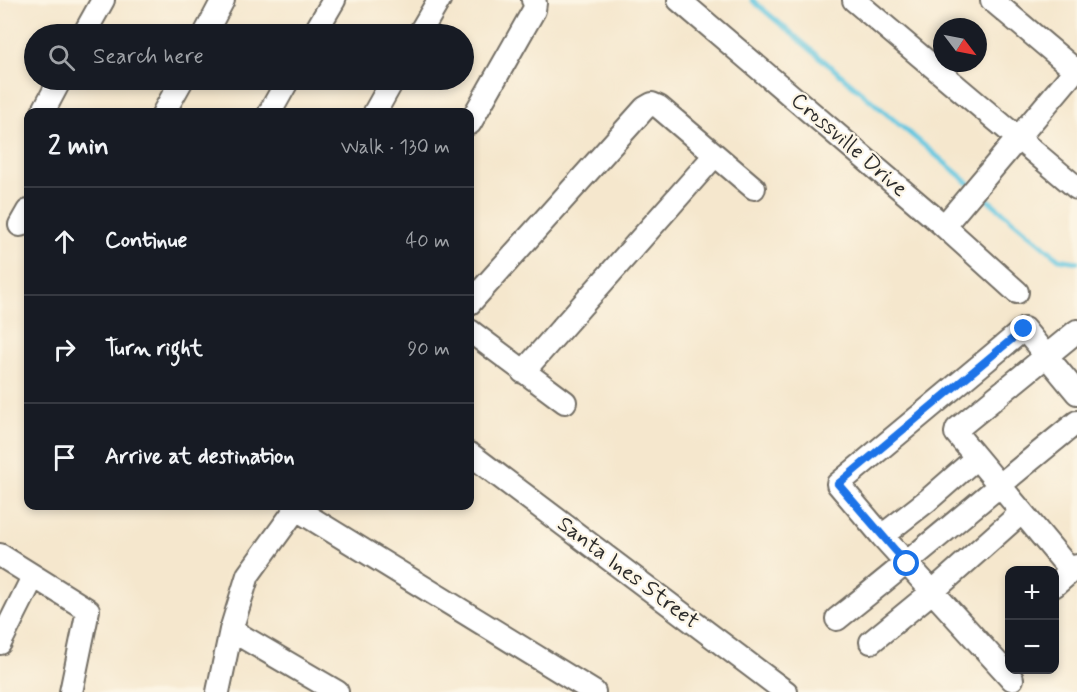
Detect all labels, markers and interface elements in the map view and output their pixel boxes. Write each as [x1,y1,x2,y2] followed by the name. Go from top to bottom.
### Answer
[933,18,987,72] north arrow
[24,24,474,90] search box
[45,41,78,74] icon: search
[93,43,204,71] text: Search here
[785,87,913,203] street label: Crossville Drive
[48,130,109,164] text: 2 min
[341,134,450,161] text: Walk · 130 m
[48,225,81,258] icon: ahead
[105,227,187,255] text: Continue
[406,228,450,255] text: 40 m
[1010,315,1036,341] route end
[48,333,81,366] icon: right
[105,335,203,363] text: Turn right
[407,336,450,363] text: 90 m
[48,441,81,474] icon: arrive
[105,443,295,471] text: Arrive at destination
[551,510,705,636] street label: Santa Ines Street
[893,550,919,576] route start
[1005,566,1059,674] map controls
[1005,566,1059,620] button: +
[1005,620,1059,674] button: −

